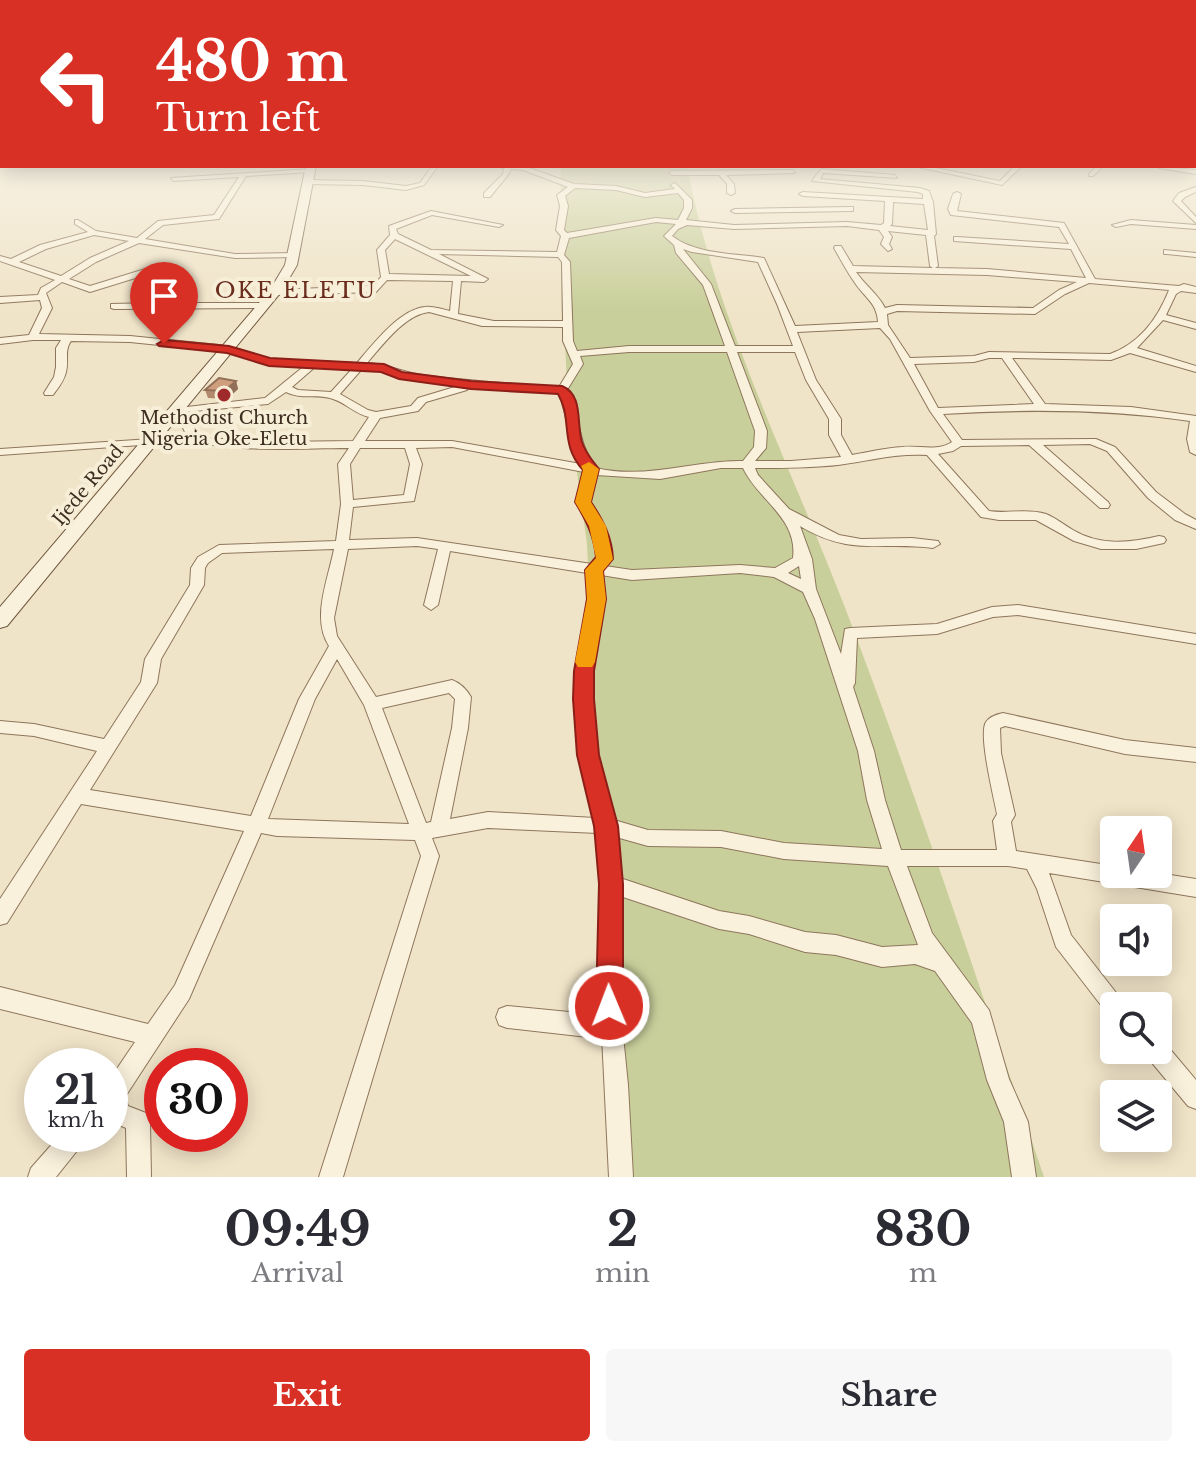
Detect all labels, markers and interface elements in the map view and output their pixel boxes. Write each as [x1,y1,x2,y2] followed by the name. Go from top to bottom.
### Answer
[156,27,348,96] text: 480 m
[24,32,128,136] icon: left
[156,96,320,141] text: Turn left
[130,262,198,344] pin
[142,274,186,318] icon: arrive
[215,277,377,304] district label: OKE ELETU
[215,386,233,404] marker: Methodist Church Nigeria Oke-Eletu
[140,407,308,450] place label: Methodist Church Nigeria Oke-Eletu
[48,440,128,530] street label: Ijede Road
[1100,816,1172,888] north arrow
[1100,816,1172,1152] map controls
[1100,904,1172,976] button: sound
[567,964,651,1048] position arrow
[1100,992,1172,1064] button: search
[144,1048,248,1152] speed limit sign: 30
[54,1065,98,1115] text: 21
[1100,1080,1172,1152] button: layers
[48,1108,104,1132] text: km/h
[224,1199,371,1259] text: 09:49
[607,1199,638,1259] text: 2
[874,1199,972,1259] text: 830
[252,1257,344,1289] text: Arrival
[595,1257,650,1289] text: min
[909,1257,937,1289] text: m
[24,1349,590,1441] button: Exit
[606,1349,1172,1441] button: Share

